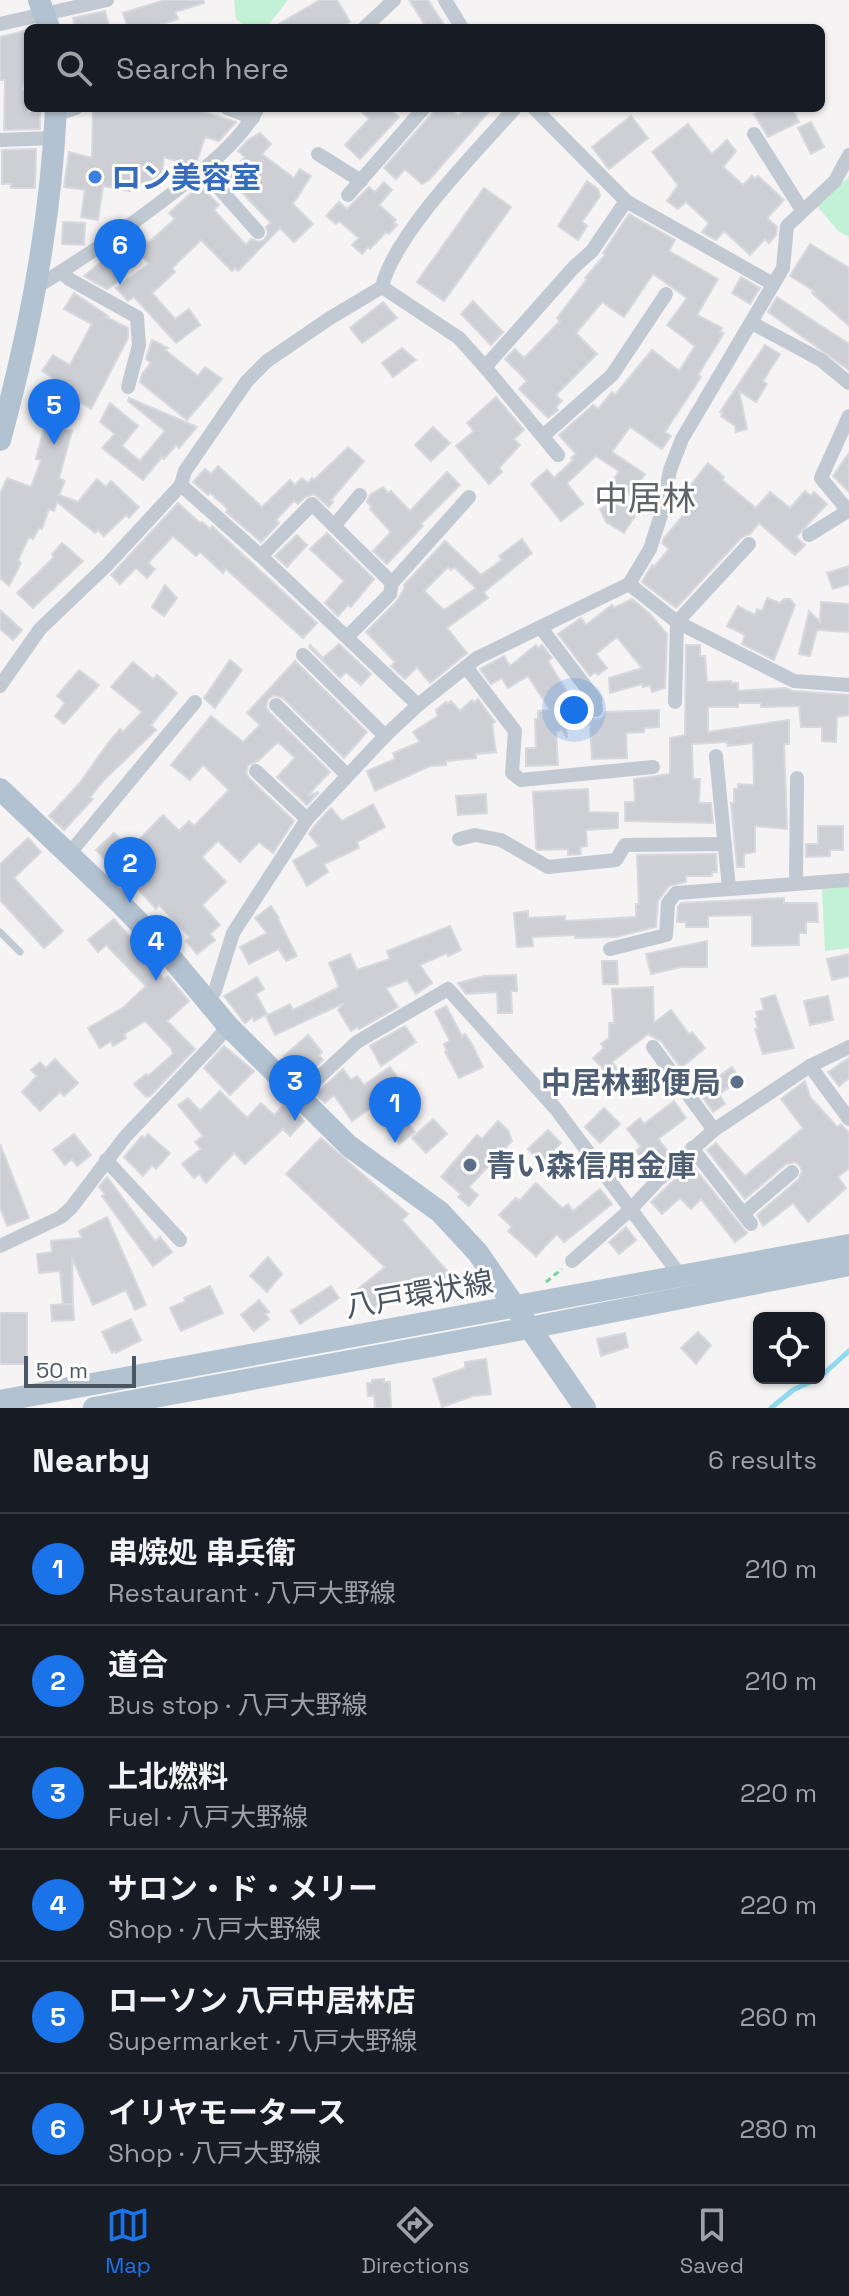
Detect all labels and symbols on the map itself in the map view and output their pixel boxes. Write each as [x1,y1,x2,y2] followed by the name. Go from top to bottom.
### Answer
[111,158,261,197] place label: ロン美容室
[86,168,104,186] marker: ロン美容室
[94,219,146,285] pin: 6
[28,379,80,445] pin: 5
[594,477,696,520] district label: 中居林
[554,690,594,730] your location
[104,837,156,903] pin: 2
[130,915,182,981] pin: 4
[269,1055,321,1121] pin: 3
[541,1063,721,1102] place label: 中居林郵便局
[728,1073,746,1091] marker: 中居林郵便局
[369,1077,421,1143] pin: 1
[486,1146,696,1185] place label: 青い森信用金庫
[461,1156,479,1174] marker: 青い森信用金庫
[342,1262,496,1326] street label: 八戸環状線
[24,1352,136,1388] scale bar

